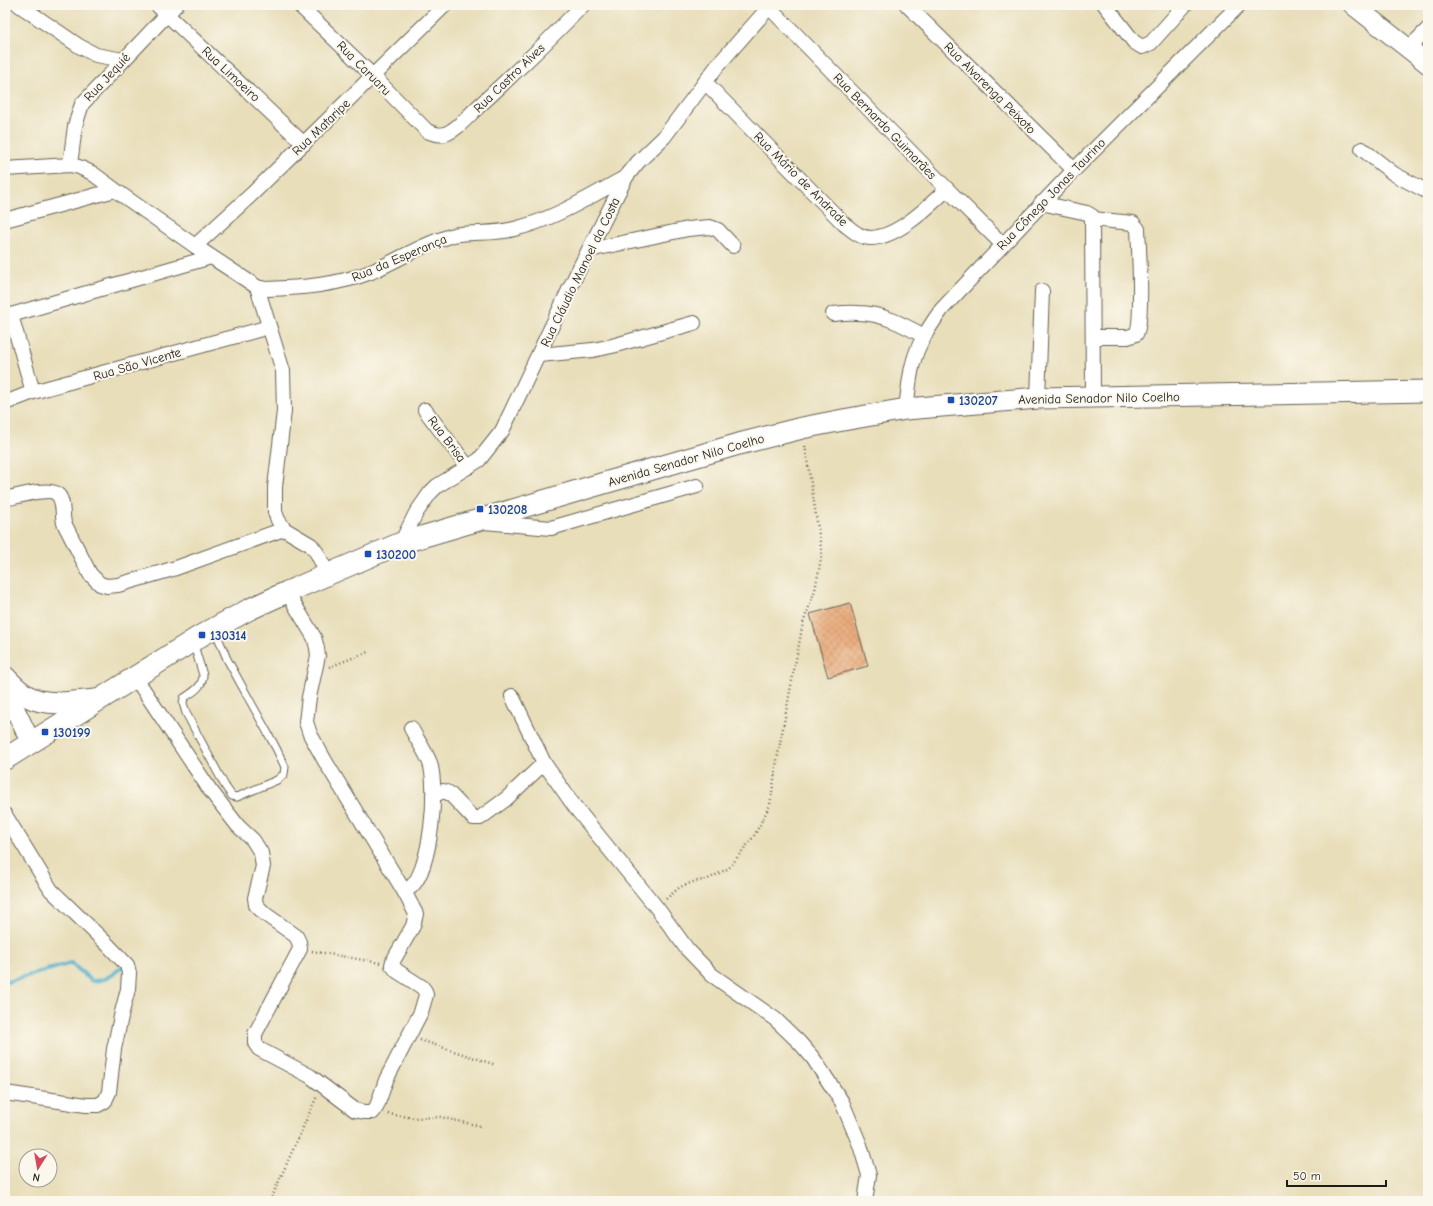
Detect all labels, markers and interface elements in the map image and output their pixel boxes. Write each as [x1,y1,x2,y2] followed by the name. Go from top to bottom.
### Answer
[334,38,394,98] street label: Rua Caruaru
[941,39,1039,137] street label: Rua Alvarenga Peixoto
[470,40,548,116] street label: Rua Castro Alves
[199,43,263,105] street label: Rua Limoeiro
[81,49,134,104] street label: Rua Jequié
[830,70,940,182] street label: Rua Bernardo Guimarães
[289,95,353,158] street label: Rua Mataripe
[751,129,851,229] street label: Rua Mário de Andrade
[994,135,1108,253] street label: Rua Cônego Jonas Taurino
[537,195,623,349] street label: Rua Cláudio Manoel da Costa
[349,231,449,285] street label: Rua da Esperança
[92,344,183,384] street label: Rua São Vicente
[1018,389,1180,407] street label: Avenida Senador Nilo Coelho
[959,393,998,408] place label: 130207
[946,395,956,405] marker: 130207
[425,413,469,465] street label: Rua Brisa
[606,430,766,490] street label: Avenida Senador Nilo Coelho
[488,502,528,517] place label: 130208
[475,504,485,514] marker: 130208
[376,547,416,562] place label: 130200
[363,549,373,559] marker: 130200
[210,628,246,643] place label: 130314
[197,630,207,640] marker: 130314
[53,725,91,740] place label: 130199
[40,727,50,737] marker: 130199
[18,1148,58,1188] north arrow
[1287,1162,1386,1188] scale bar
[1293,1169,1321,1183] text: 50 m
[31,1170,41,1184] text: N

